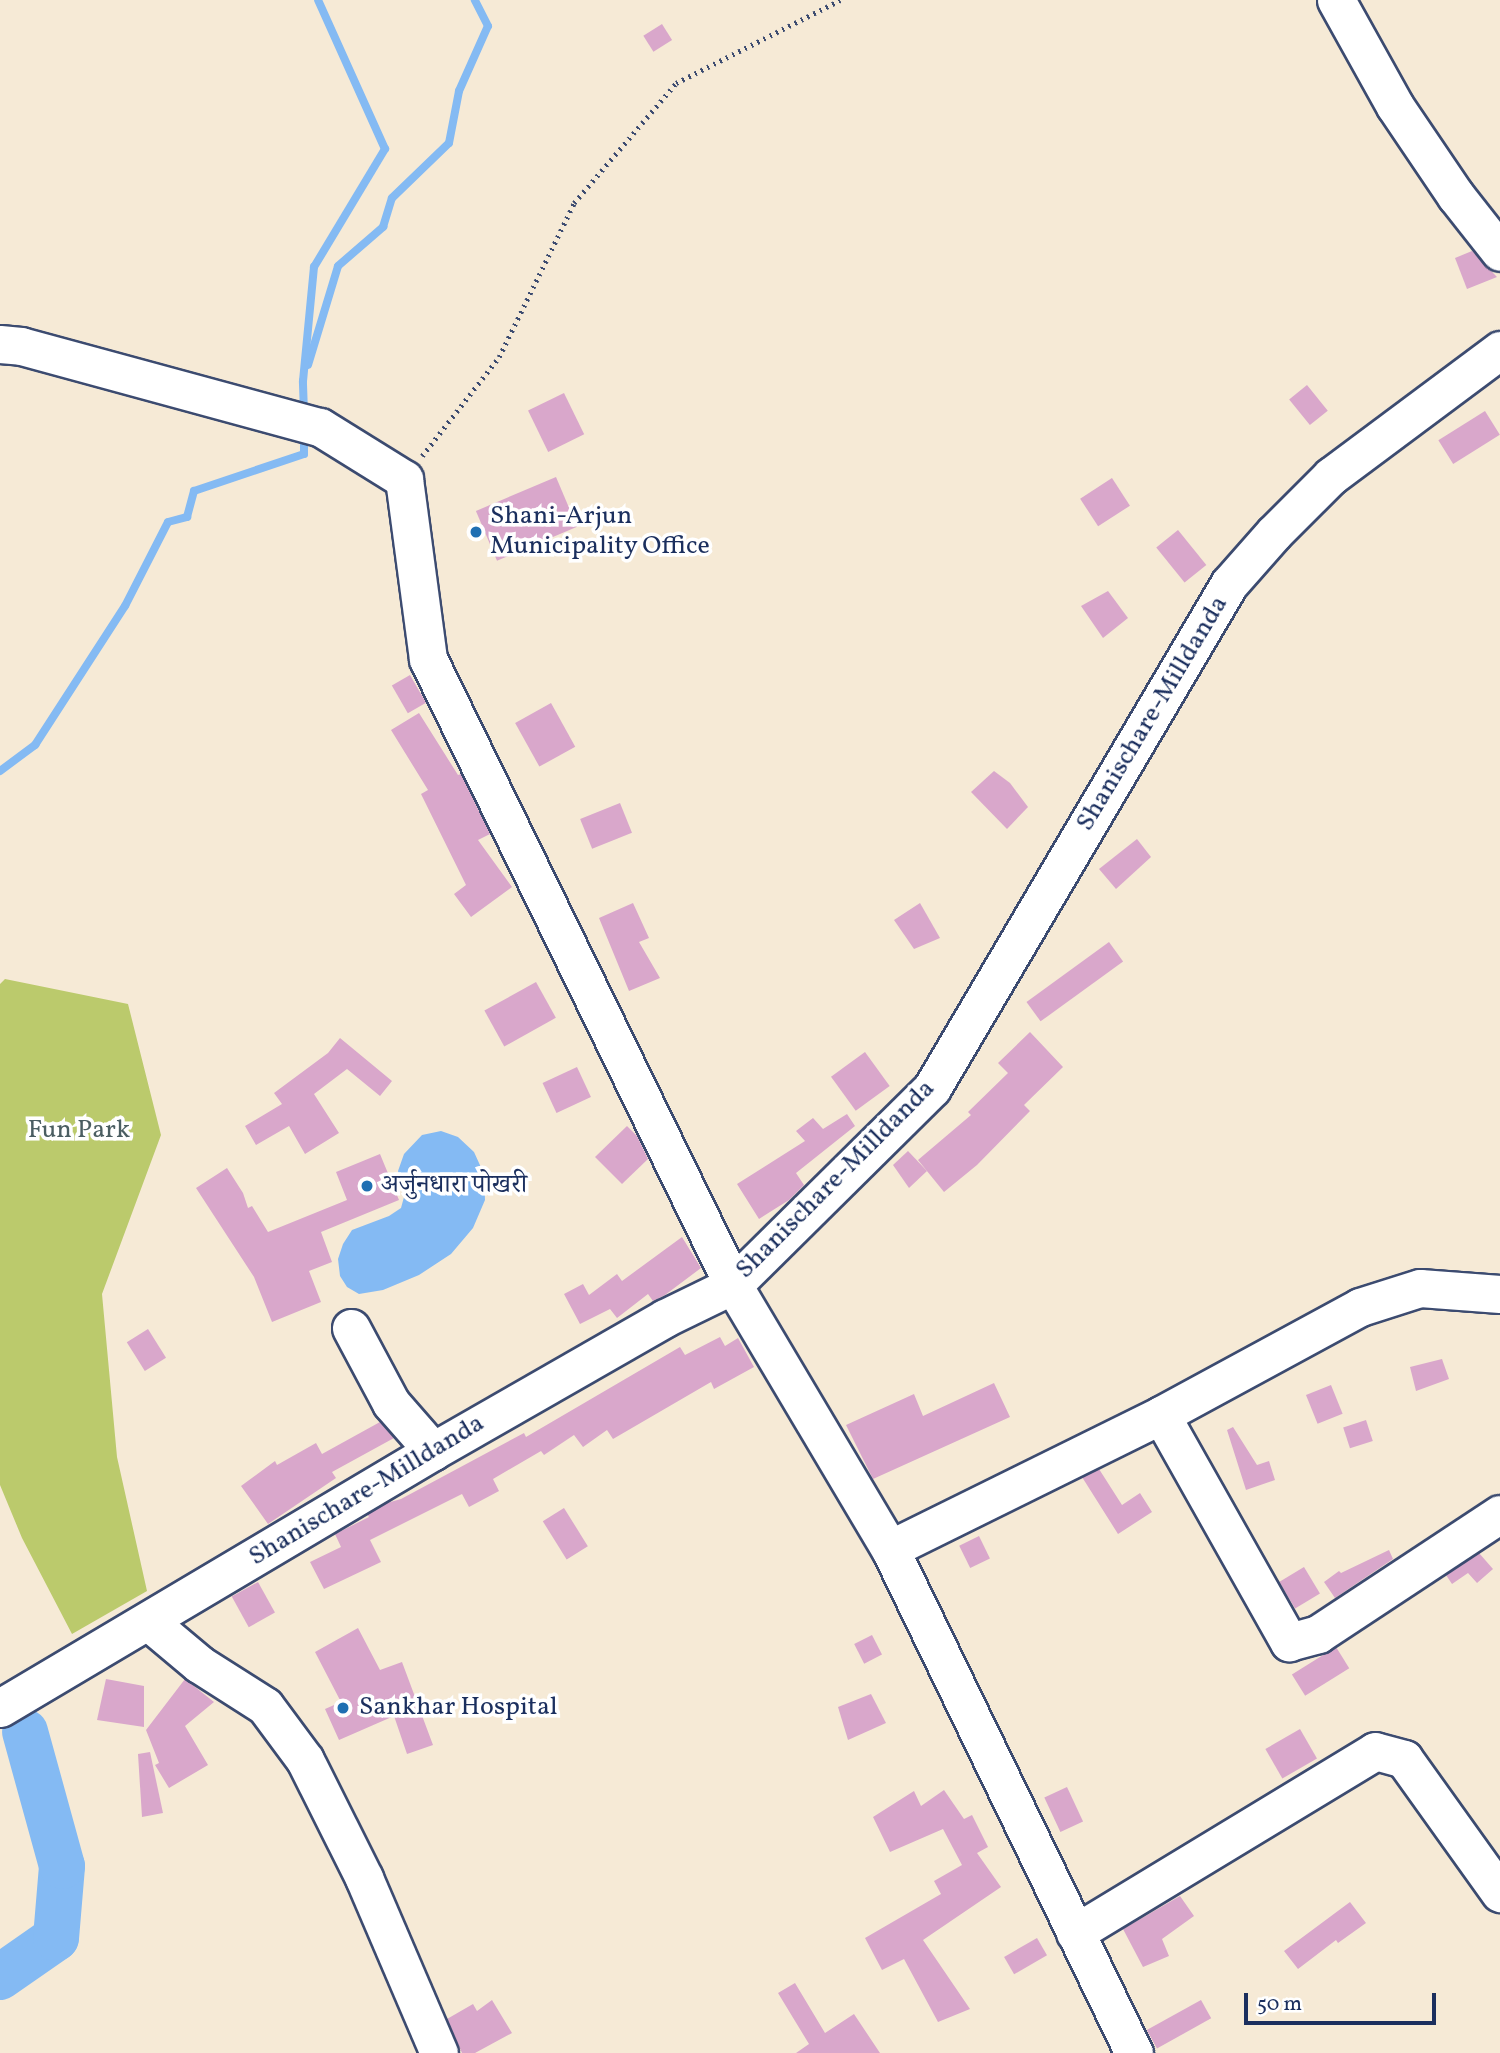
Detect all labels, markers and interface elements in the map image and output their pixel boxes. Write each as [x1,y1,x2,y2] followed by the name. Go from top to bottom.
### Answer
[490,501,711,562] place label: Shani-Arjun Municipality Office
[468,524,484,540] marker: Shani-Arjun Municipality Office
[1070,591,1236,837] street label: Shanischare-Milldanda
[730,1074,942,1286] street label: Shanischare-Milldanda
[28,1115,130,1147] park label: Fun Park
[381,1170,527,1202] place label: अर्जुनधारा पोखरी
[359,1178,375,1194] marker: अर्जुनधारा पोखरी
[244,1408,490,1574] street label: Shanischare-Milldanda
[359,1692,558,1724] place label: Sankhar Hospital
[333,1698,353,1718] marker: Sankhar Hospital
[1248,1980,1440,2024] scale bar
[1257,1990,1302,2019] text: 50 m

